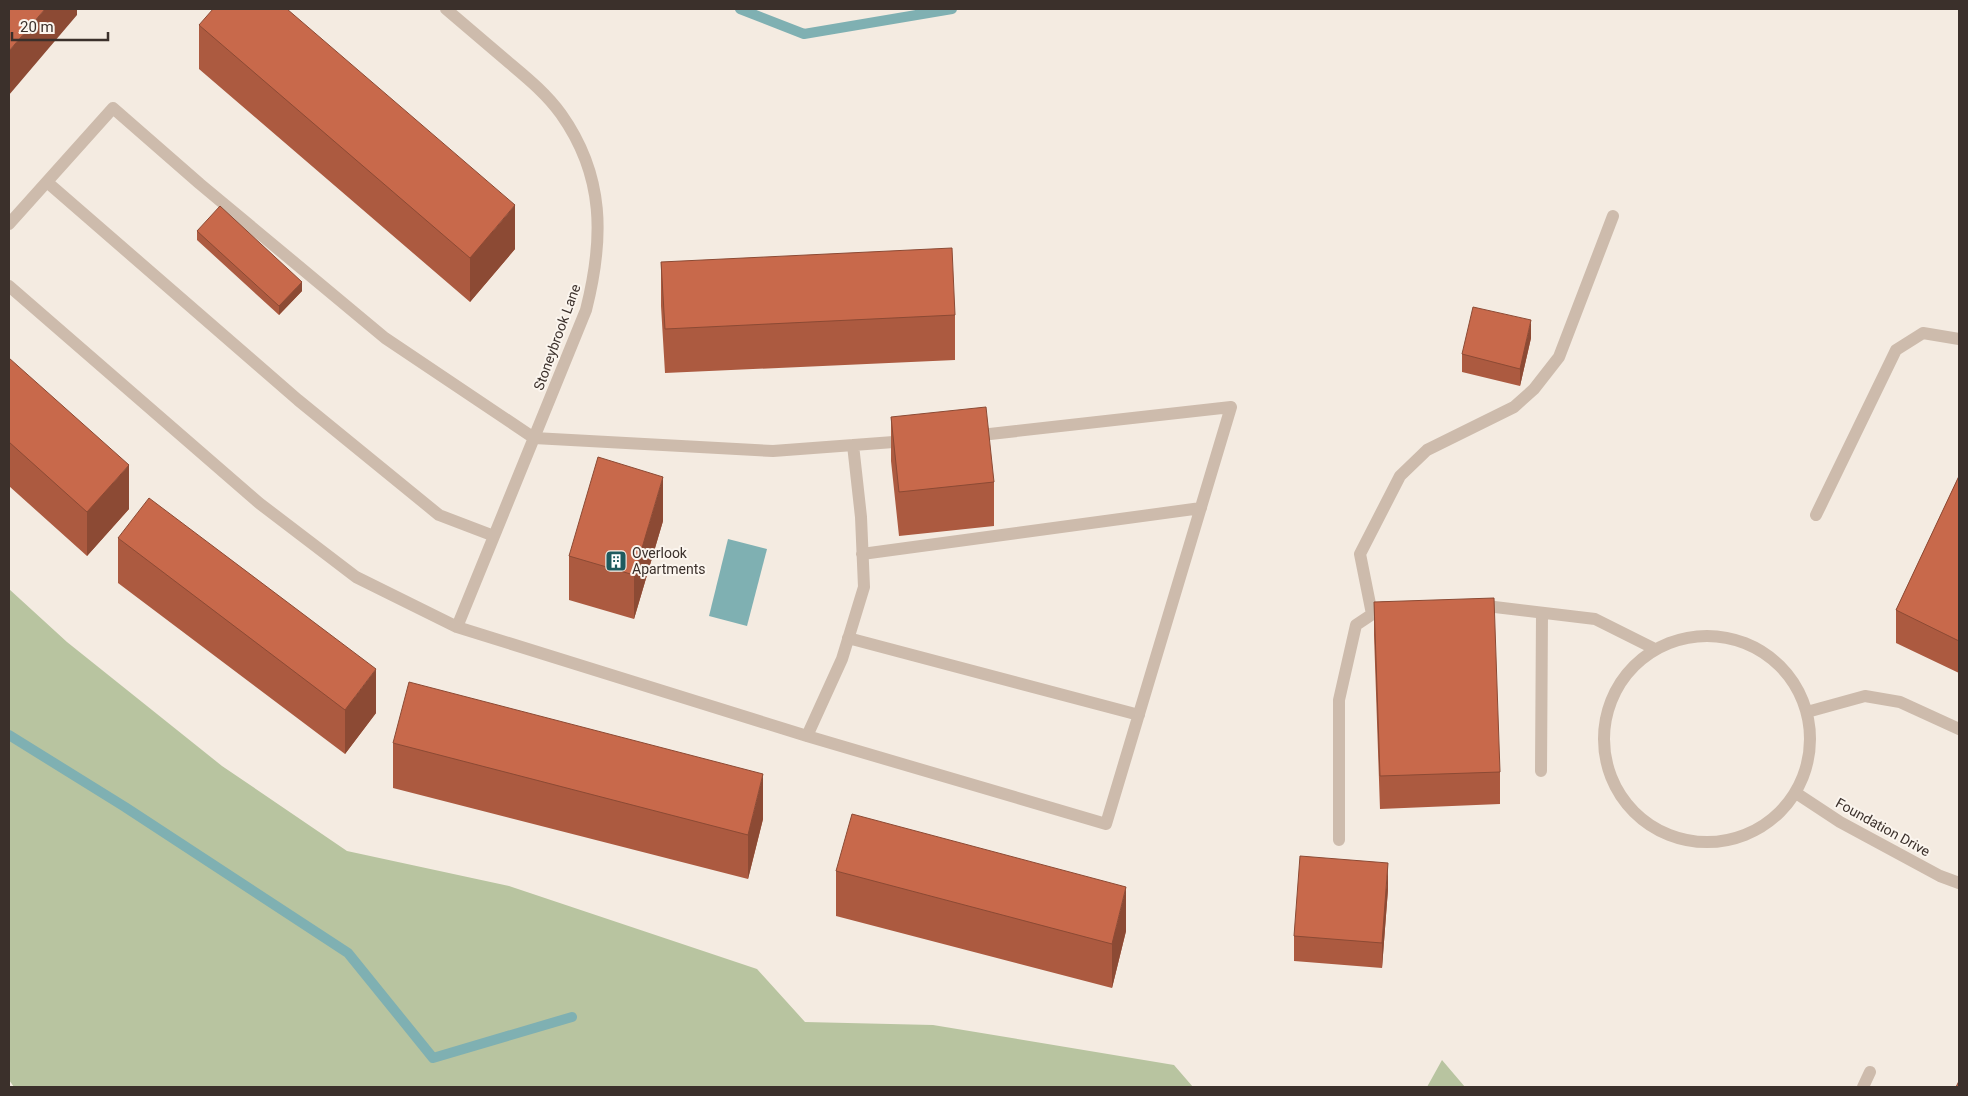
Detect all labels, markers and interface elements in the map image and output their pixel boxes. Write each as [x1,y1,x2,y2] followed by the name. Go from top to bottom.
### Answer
[12,10,109,42] scale bar
[20,18,54,36] text: 20 m
[530,282,584,392] street label: Stoneybrook Lane
[632,545,706,577] place label: Overlook Apartments
[604,549,628,573] building icon: Overlook Apartments
[1833,795,1933,859] street label: Foundation Drive

